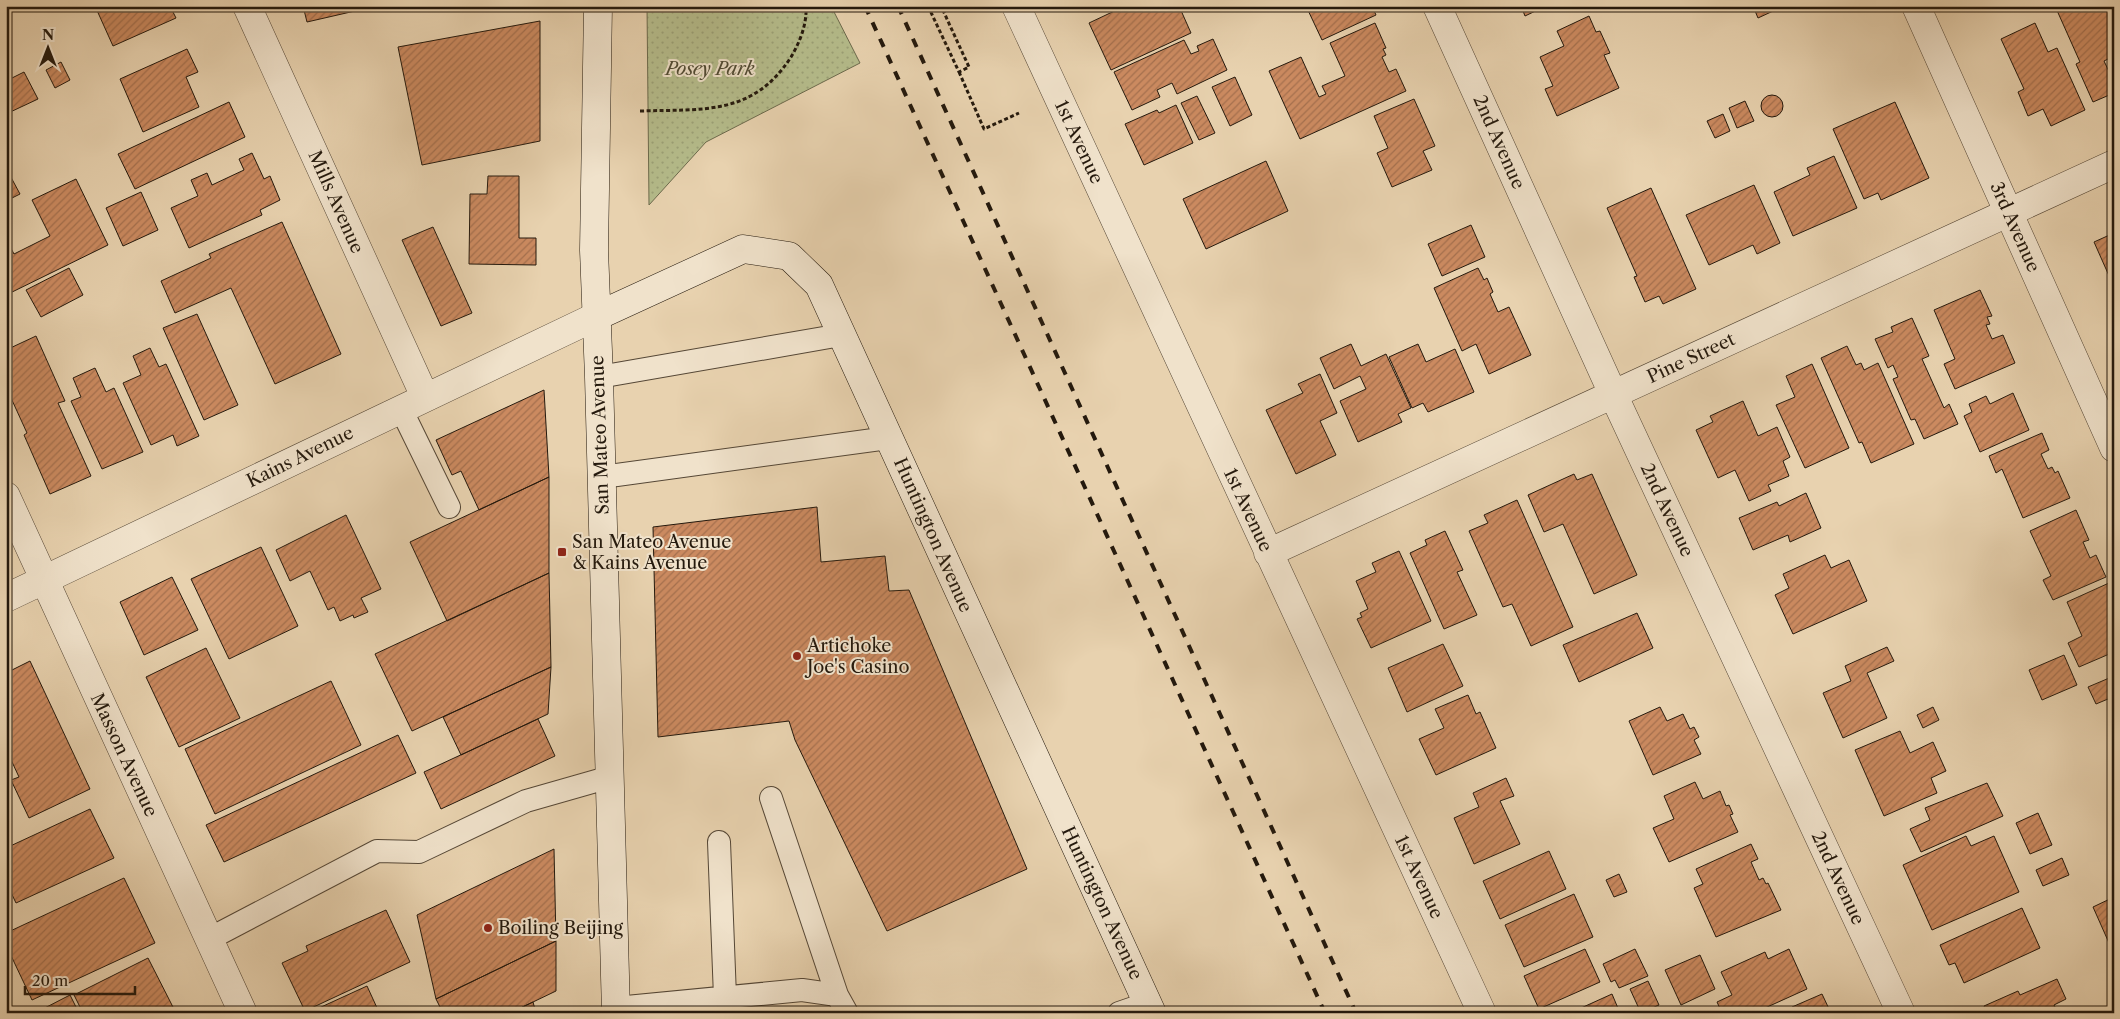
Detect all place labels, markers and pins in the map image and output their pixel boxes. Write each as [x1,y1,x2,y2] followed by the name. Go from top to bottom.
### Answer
[572,531,731,574] place label: San Mateo Avenue & Kains Avenue
[556,546,568,558] marker: San Mateo Avenue & Kains Avenue
[804,635,909,678] place label: Artichoke Joe's Casino
[791,650,803,662] marker: Artichoke Joe's Casino
[498,917,623,939] place label: Boiling Beijing
[482,922,494,934] marker: Boiling Beijing

